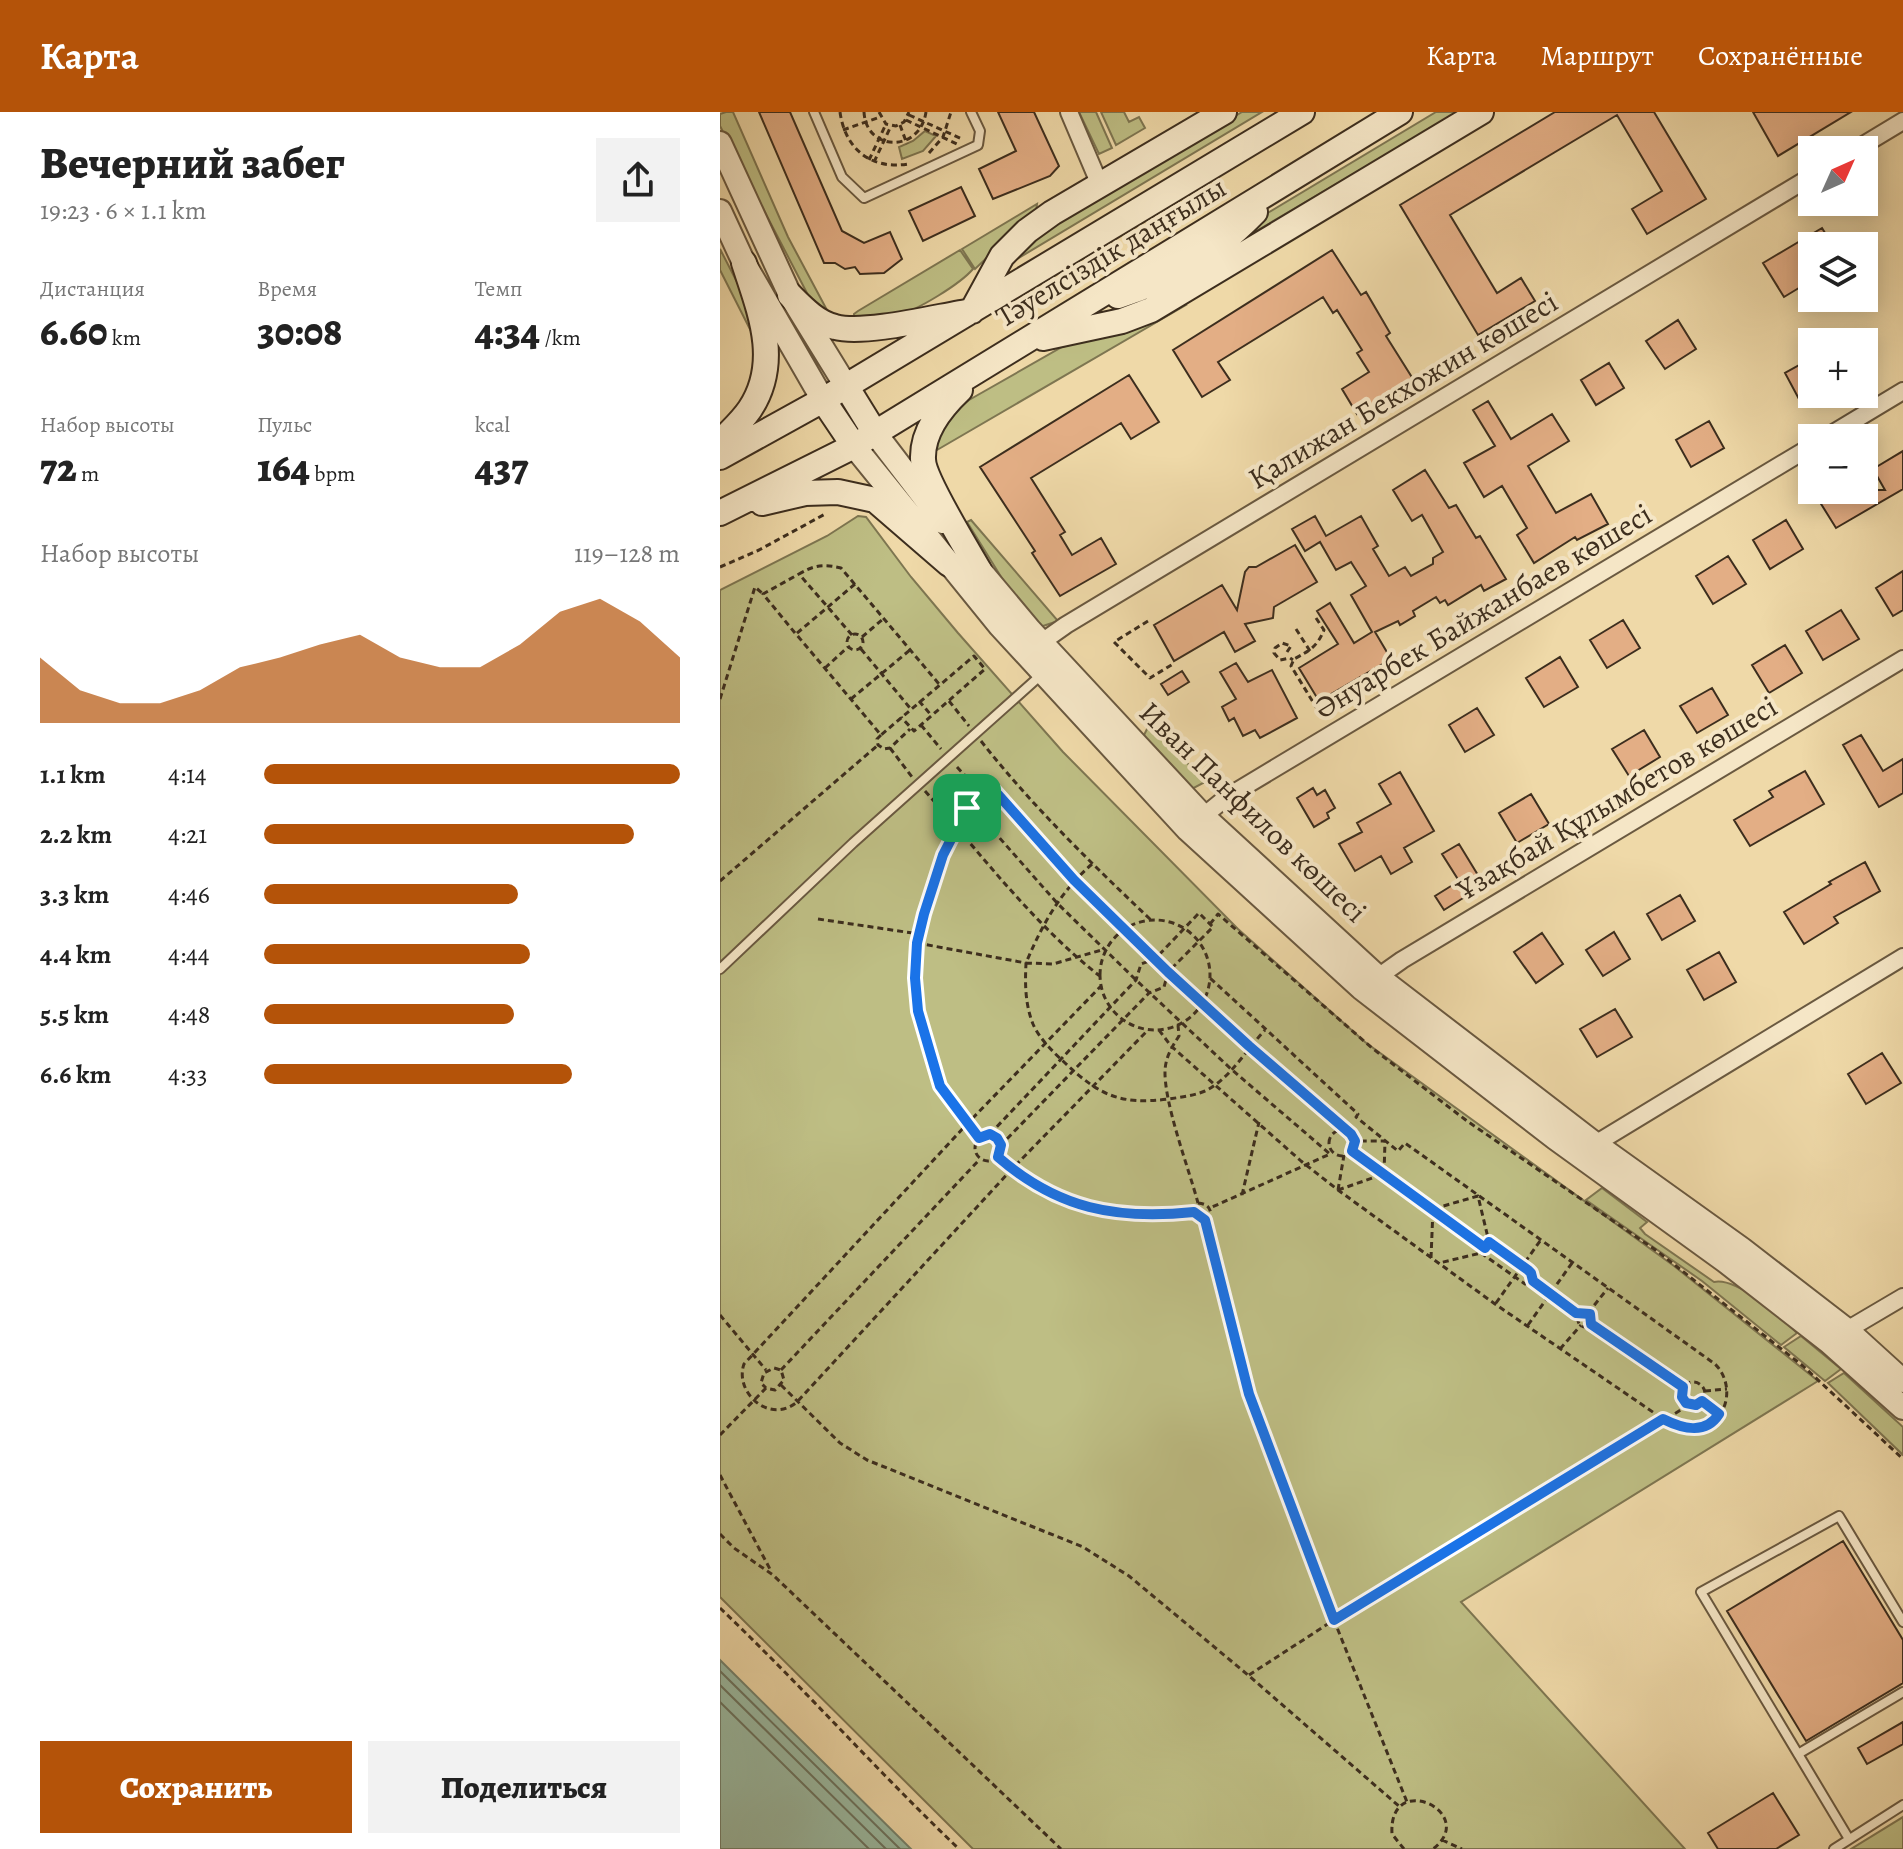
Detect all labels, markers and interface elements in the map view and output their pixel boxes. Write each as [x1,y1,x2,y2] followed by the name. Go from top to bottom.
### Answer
[40,30,139,82] text: Карта
[1426,37,1497,75] text: Карта
[1541,37,1654,75] text: Маршрут
[1698,37,1863,75] text: Сохранённые
[40,133,345,193] text: Вечерний забег
[1798,136,1878,216] north arrow
[1798,136,1878,504] map controls
[596,138,680,222] button: share
[988,167,1234,337] street label: Тәуелсіздік даңғылы
[40,193,206,228] text: 19:23 · 6 × 1.1 km
[1798,232,1878,312] button: layers
[40,274,145,304] text: Дистанция
[257,274,317,304] text: Время
[475,274,523,304] text: Темп
[1241,282,1565,498] street label: Қалижан Бекхожин көшесі
[40,304,107,359] text: 6.60
[257,304,342,359] text: 30:08
[475,304,540,359] text: 4:34
[107,323,141,353] text: km
[540,323,581,353] text: /km
[1798,328,1878,408] button: +
[40,410,175,440] text: Набор высоты
[257,410,312,440] text: Пульс
[475,410,510,440] text: kcal
[1798,424,1878,504] button: −
[40,440,77,495] text: 72
[257,440,310,495] text: 164
[475,440,529,495] text: 437
[77,459,99,489] text: m
[310,459,355,489] text: bpm
[1307,494,1659,728] street label: Әнуарбек Байжанбаев көшесі
[40,536,199,571] text: Набор высоты
[574,536,680,571] text: 119–128 m
[1449,686,1785,910] street label: Ұзақбай Құлымбетов көшесі
[1131,693,1375,931] street label: Иван Панфилов көшесі
[40,757,106,792] text: 1.1 km
[168,757,207,792] text: 4:14
[933,774,1001,842] pin
[945,786,989,830] icon: arrive
[40,817,112,852] text: 2.2 km
[168,817,207,852] text: 4:21
[40,877,109,912] text: 3.3 km
[168,877,210,912] text: 4:46
[40,937,111,972] text: 4.4 km
[168,937,210,972] text: 4:44
[40,997,109,1032] text: 5.5 km
[168,997,210,1032] text: 4:48
[40,1057,111,1092] text: 6.6 km
[168,1057,208,1092] text: 4:33
[40,1741,352,1833] button: Сохранить
[368,1741,680,1833] button: Поделиться

